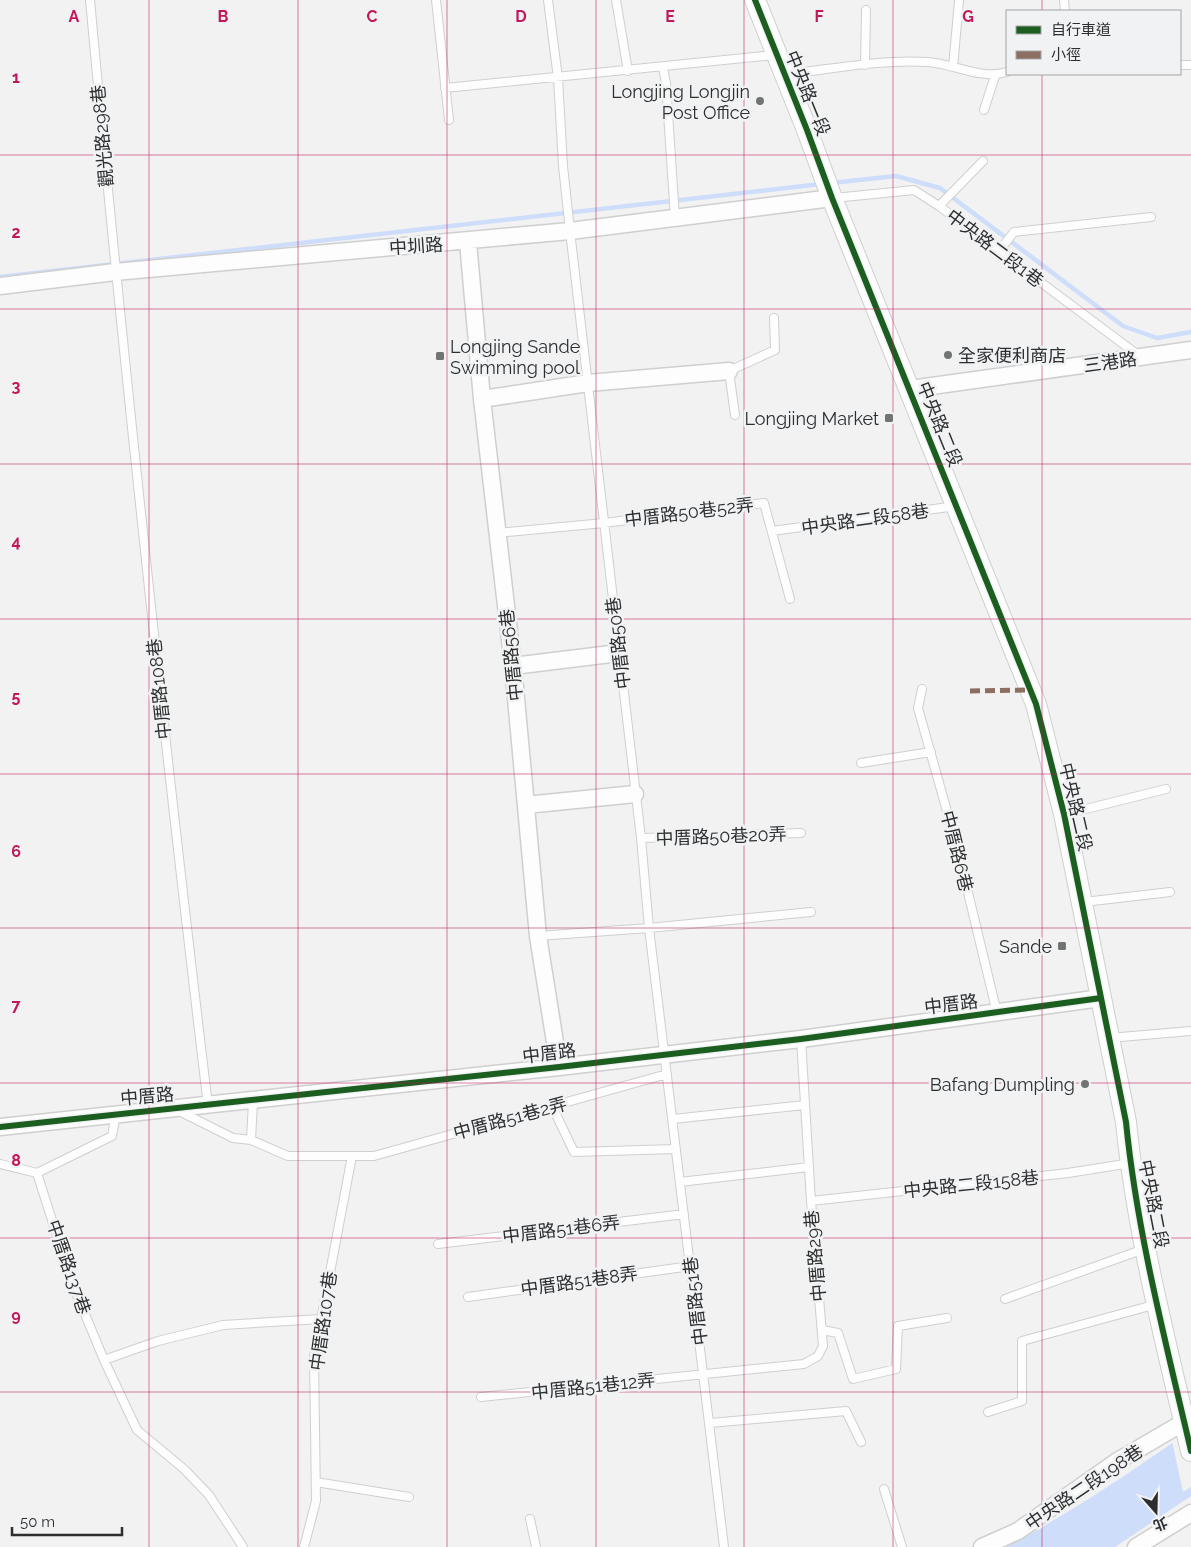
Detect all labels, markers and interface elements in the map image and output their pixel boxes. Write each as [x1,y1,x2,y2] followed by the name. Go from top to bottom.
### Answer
[69,7,80,26] text: A
[218,7,229,26] text: B
[367,7,378,26] text: C
[515,7,527,26] text: D
[665,7,675,26] text: E
[814,7,824,26] text: F
[962,7,974,26] text: G
[1006,10,1181,75] legend
[1051,21,1111,39] text: 自行車道
[1051,46,1081,64] text: 小徑
[781,47,835,139] street label: 中央路一段
[12,68,20,87] text: 1
[611,81,750,123] place label: Longjing Longjin Post Office
[87,84,117,188] street label: 觀光路298巷
[754,95,766,107] marker: Longjing Longjin Post Office
[942,205,1048,291] street label: 中央路二段1巷
[11,223,21,242] text: 2
[388,234,444,258] street label: 中圳路
[450,336,581,378] place label: Longjing Sande Swimming pool
[958,345,1066,366] place label: 全家便利商店
[1082,348,1138,376] street label: 三港路
[942,349,954,361] marker: 全家便利商店
[434,350,446,362] marker: Longjing Sande Swimming pool
[12,377,21,396] text: 3
[913,378,967,470] street label: 中央路二段
[744,408,879,429] place label: Longjing Market
[883,412,895,424] marker: Longjing Market
[623,494,755,530] street label: 中厝路50巷52弄
[800,500,930,538] street label: 中央路二段58巷
[11,532,21,551] text: 4
[602,596,634,690] street label: 中厝路50巷
[496,608,526,702] street label: 中厝路56巷
[143,637,175,741] street label: 中厝路108巷
[12,687,21,706] text: 5
[1056,761,1096,853] street label: 中央路二段
[937,808,977,894] street label: 中厝路6巷
[655,823,787,849] street label: 中厝路50巷20弄
[11,842,21,861] text: 6
[999,936,1052,957] place label: Sande
[1056,940,1068,952] marker: Sande
[923,990,979,1018] street label: 中厝路
[12,996,21,1015] text: 7
[521,1039,577,1067] street label: 中厝路
[930,1074,1075,1095] place label: Bafang Dumpling
[1079,1078,1091,1090] marker: Bafang Dumpling
[119,1083,175,1109] street label: 中厝路
[451,1093,569,1143] street label: 中厝路51巷2弄
[11,1151,21,1170] text: 8
[1135,1158,1173,1250] street label: 中央路二段
[902,1166,1040,1202] street label: 中央路二段158巷
[801,1209,829,1303] street label: 中厝路29巷
[501,1211,621,1247] street label: 中厝路51巷6弄
[43,1217,95,1317] street label: 中厝路137巷
[679,1255,711,1347] street label: 中厝路51巷
[519,1262,639,1300] street label: 中厝路51巷8弄
[306,1270,340,1372] street label: 中厝路107巷
[11,1306,21,1325] text: 9
[530,1369,656,1403] street label: 中厝路51巷12弄
[1021,1440,1147,1534] street label: 中央路二段198巷
[1131,1487,1181,1537] north arrow
[12,1504,122,1536] scale bar
[20,1513,55,1531] text: 50 m
[1151,1514,1170,1534] text: 北

